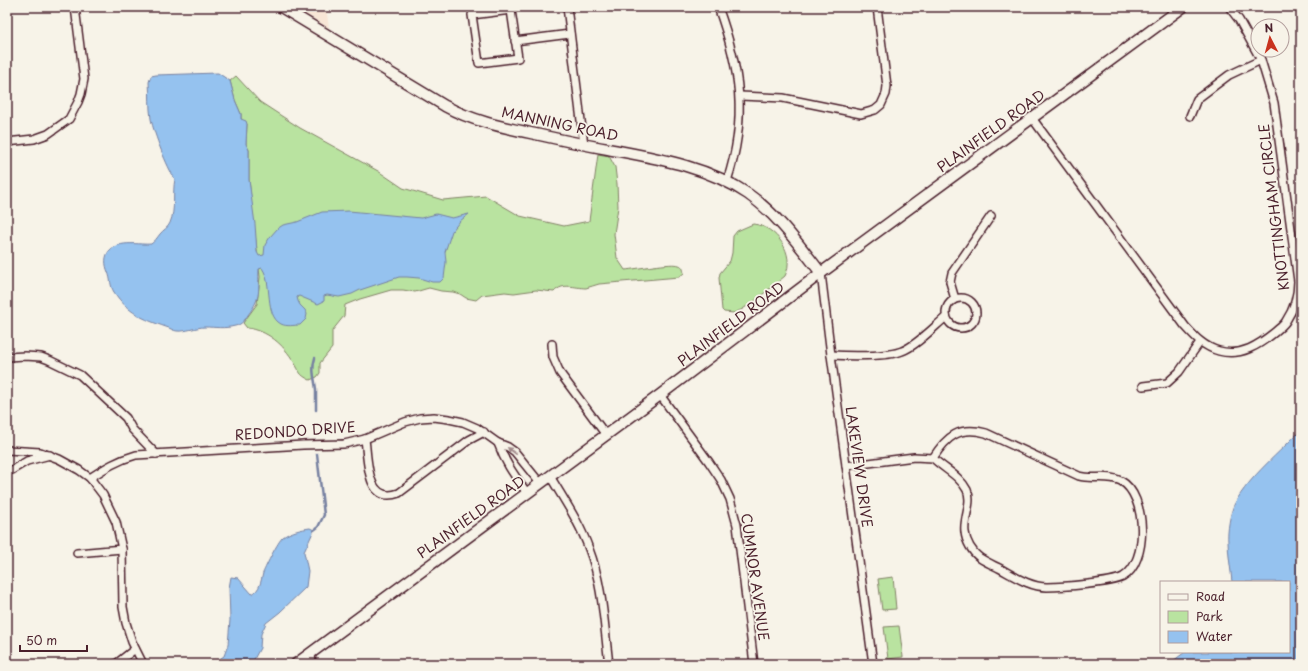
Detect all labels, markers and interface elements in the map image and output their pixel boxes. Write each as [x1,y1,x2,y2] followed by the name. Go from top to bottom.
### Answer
[1250,18,1290,58] north arrow
[1264,19,1274,36] text: N
[932,84,1049,177] street label: PLAINFIELD ROAD
[500,101,620,146] street label: MANNING ROAD
[1253,122,1294,292] street label: KNOTTINGHAM CIRCLE
[673,276,789,371] street label: PLAINFIELD ROAD
[841,405,878,529] street label: LAKEVIEW DRIVE
[234,416,356,445] street label: REDONDO DRIVE
[506,446,517,455] one-way arrow
[412,470,529,563] street label: PLAINFIELD ROAD
[736,512,775,642] street label: CUMNOR AVENUE
[1160,581,1290,653] legend
[1196,587,1225,605] text: Road
[1196,607,1223,625] text: Park
[20,627,87,653] scale bar
[1196,627,1233,645] text: Water
[26,631,57,649] text: 50 m

